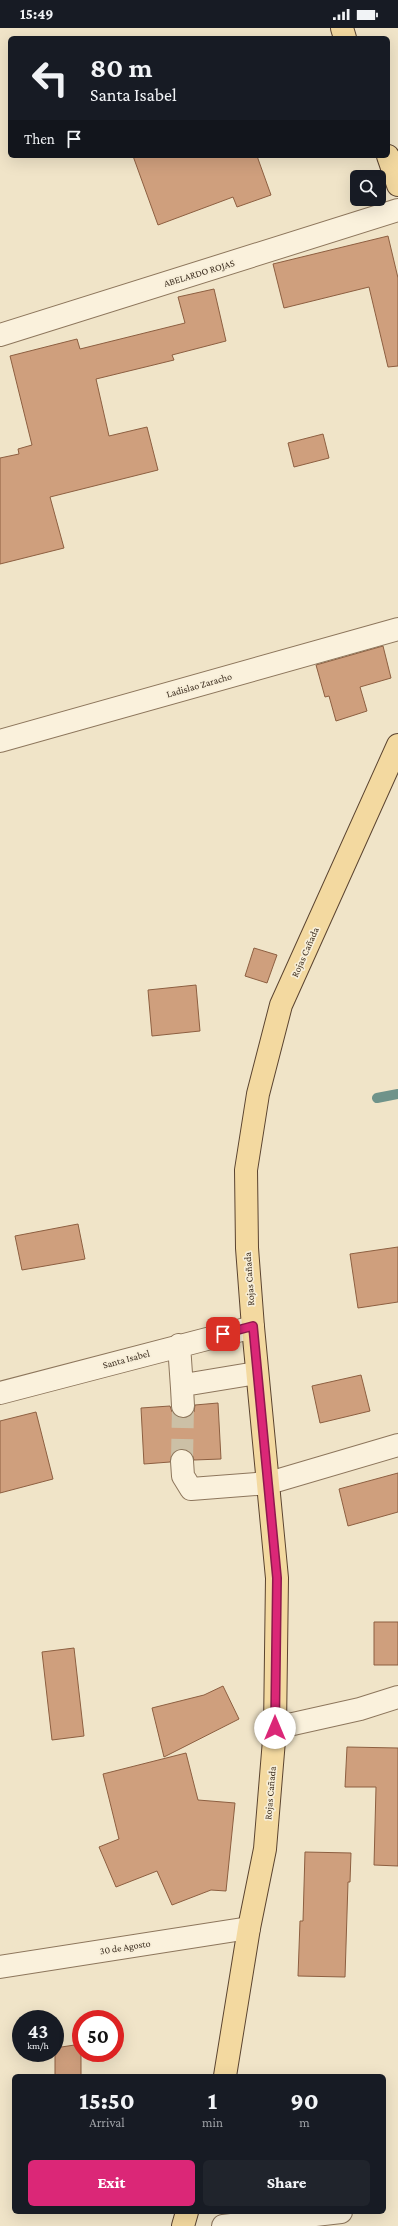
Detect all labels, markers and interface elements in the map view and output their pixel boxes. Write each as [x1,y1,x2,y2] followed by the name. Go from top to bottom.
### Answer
[20,6,53,22] text: 15:49
[24,52,76,104] icon: left
[90,52,152,83] text: 80 m
[90,85,177,105] text: Santa Isabel
[63,128,85,150] icon: arrive
[24,131,55,147] text: Then
[350,170,386,206] map controls
[350,170,386,206] button: search
[162,257,236,289] street label: ABELARDO ROJAS
[165,670,233,700] street label: Ladislao Zaracho
[289,925,322,979] street label: Rojas Cañada
[242,1251,257,1306] street label: Rojas Cañada
[206,1317,240,1351] pin
[212,1323,234,1345] icon: arrive
[101,1347,151,1371] street label: Santa Isabel
[254,1707,296,1749] position arrow
[262,1765,279,1820] street label: Rojas Cañada
[99,1938,151,1956] street label: 30 de Agosto
[72,2010,124,2062] speed limit sign: 50
[28,2020,48,2042] text: 43
[27,2040,49,2051] text: km/h
[79,2087,135,2114] text: 15:50
[208,2087,217,2114] text: 1
[290,2087,319,2114] text: 90
[89,2115,125,2130] text: Arrival
[202,2115,223,2130] text: min
[299,2115,310,2130] text: m
[28,2160,195,2206] button: Exit
[203,2160,370,2206] button: Share

